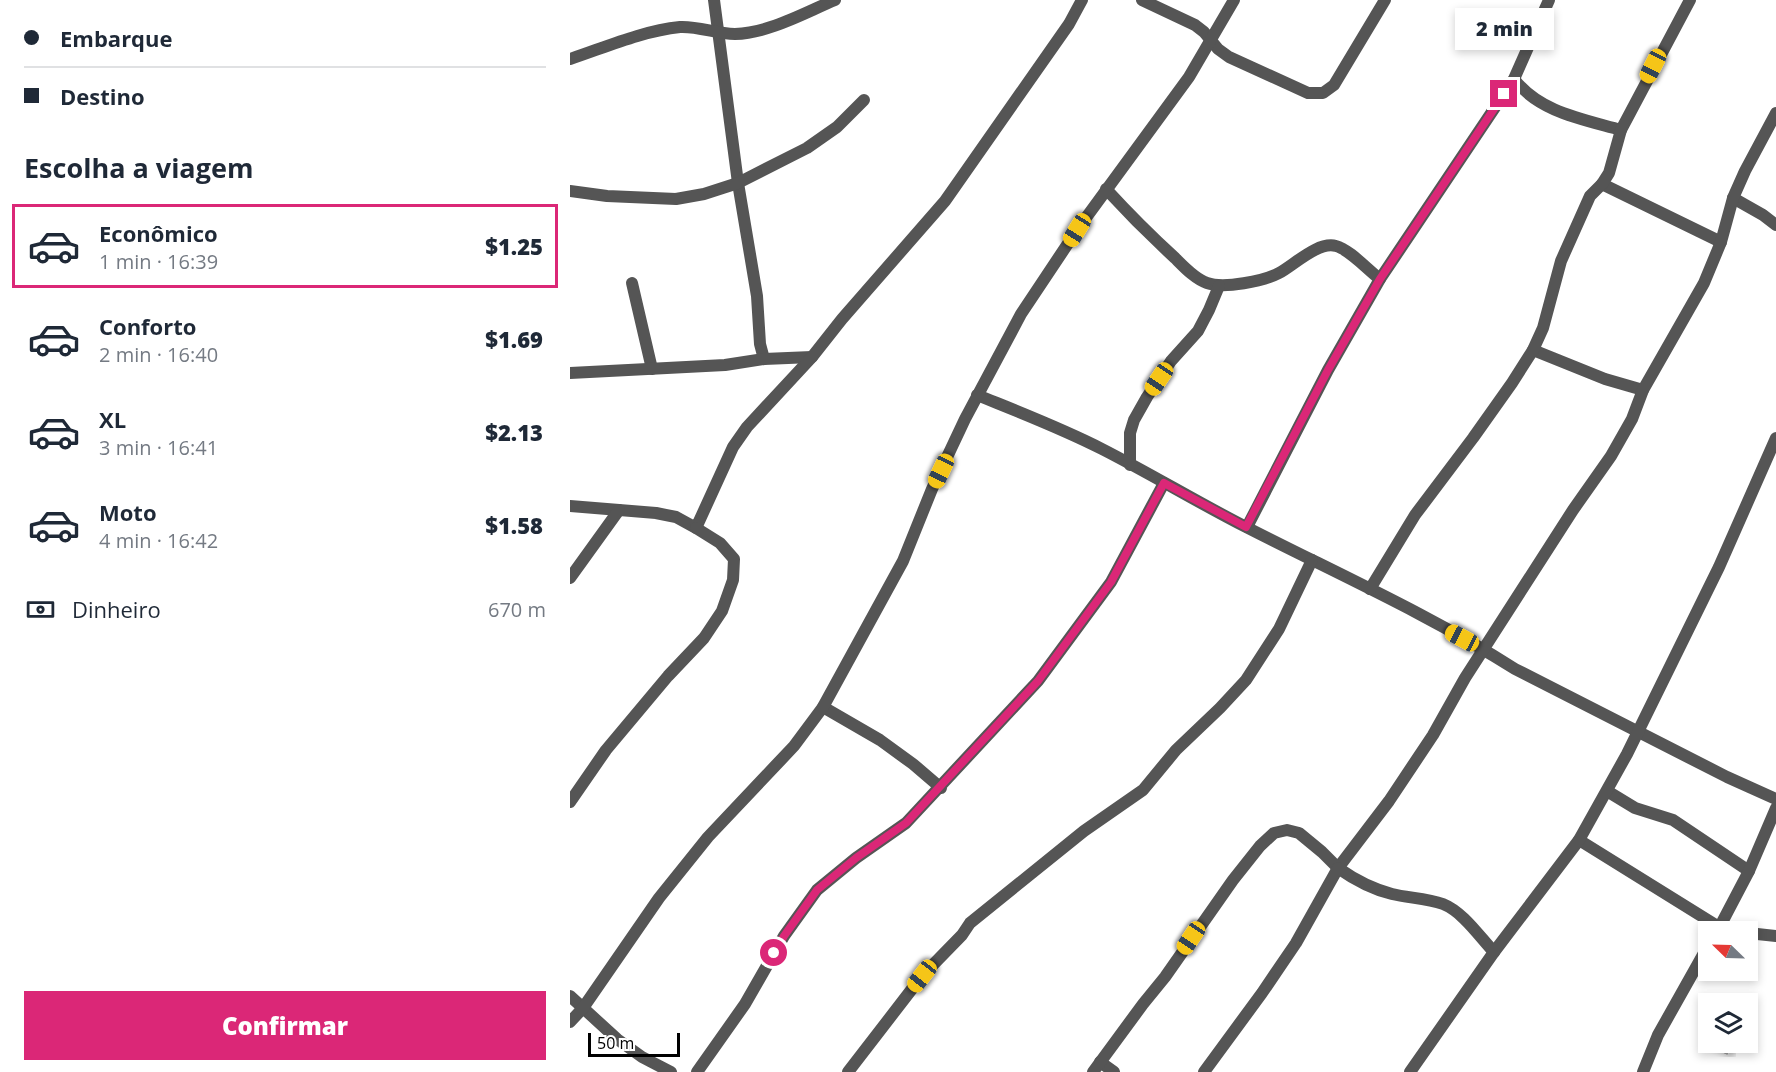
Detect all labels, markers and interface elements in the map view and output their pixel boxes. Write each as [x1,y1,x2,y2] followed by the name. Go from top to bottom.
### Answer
[1454,7,1554,49] callout: 2 min
[1476,15,1533,42] text: 2 min
[60,23,173,53] text: Embarque
[1637,46,1669,86] car
[1490,80,1517,107] route end
[60,81,145,111] text: Destino
[24,149,253,186] text: Escolha a viagem
[1060,210,1094,250] car
[99,218,218,248] text: Econômico
[27,219,81,273] icon: car
[485,231,543,261] text: $1.25
[99,248,218,275] text: 1 min · 16:39
[99,311,196,341] text: Conforto
[27,312,81,366] icon: car
[485,324,543,354] text: $1.69
[99,341,218,368] text: 2 min · 16:40
[1141,359,1177,399] car
[99,404,126,434] text: XL
[27,405,81,459] icon: car
[485,417,543,447] text: $2.13
[99,434,218,461] text: 3 min · 16:41
[925,451,957,491] car
[99,497,157,527] text: Moto
[27,498,81,552] icon: car
[485,510,543,540] text: $1.58
[99,527,218,554] text: 4 min · 16:42
[24,593,57,626] icon: cash
[72,594,161,624] text: Dinheiro
[488,596,546,623] text: 670 m
[1442,622,1482,654] car
[1173,918,1209,958] car
[1698,921,1758,981] north arrow
[1698,921,1758,1053] map controls
[760,939,787,966] route start
[904,956,940,996] car
[24,991,546,1060] button: Confirmar
[1698,993,1758,1053] button: layers
[588,1030,680,1058] scale bar
[597,1032,634,1054] text: 50 m

